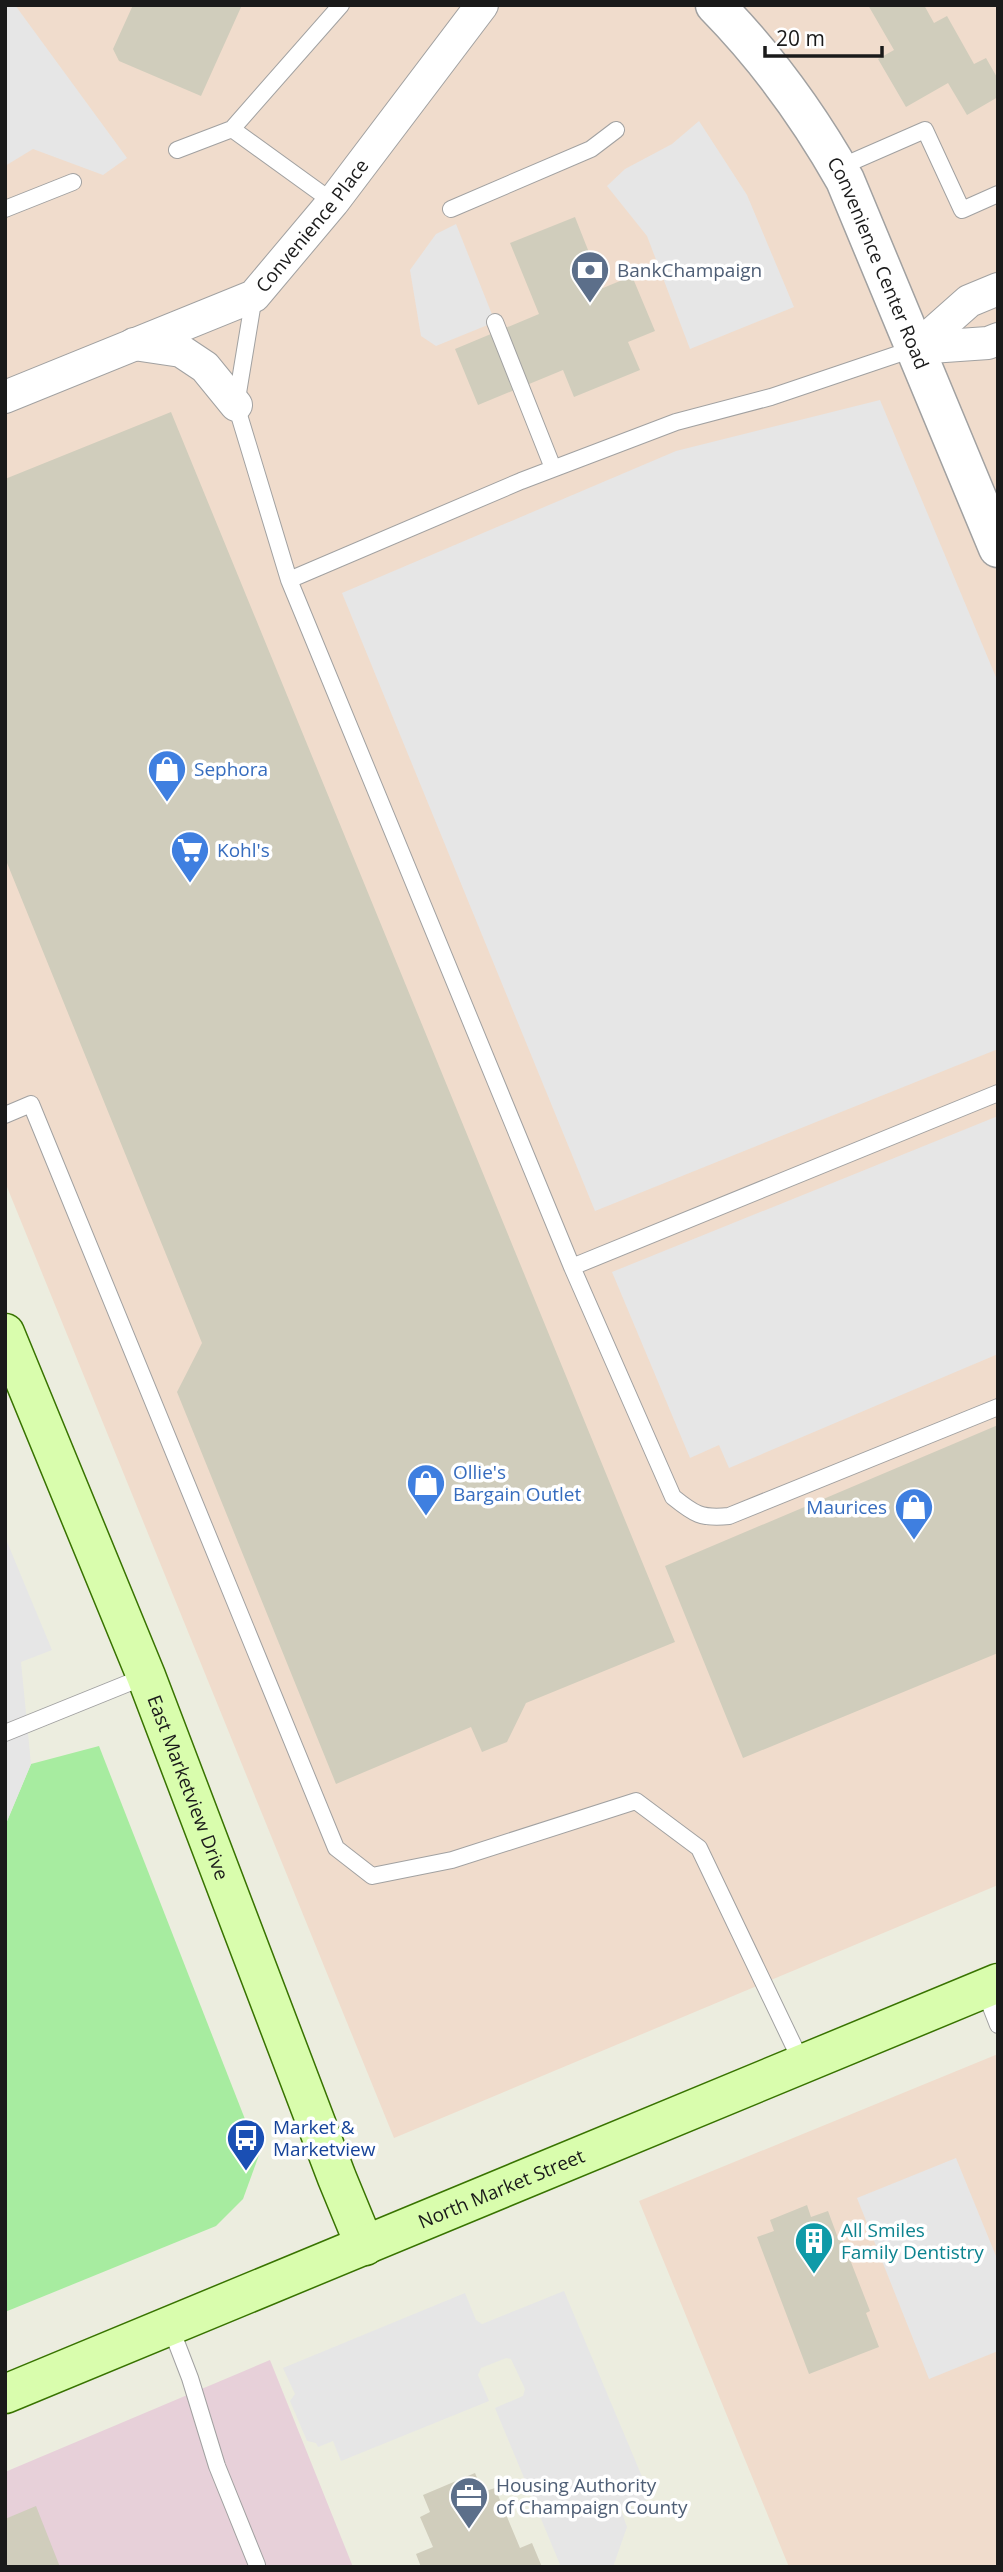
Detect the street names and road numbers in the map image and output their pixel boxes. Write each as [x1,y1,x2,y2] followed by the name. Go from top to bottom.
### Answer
[821,152,935,373] street label: Convenience Center Road
[250,153,374,298] street label: Convenience Place
[141,1691,235,1884] street label: East Marketview Drive
[414,2143,588,2235] street label: North Market Street

